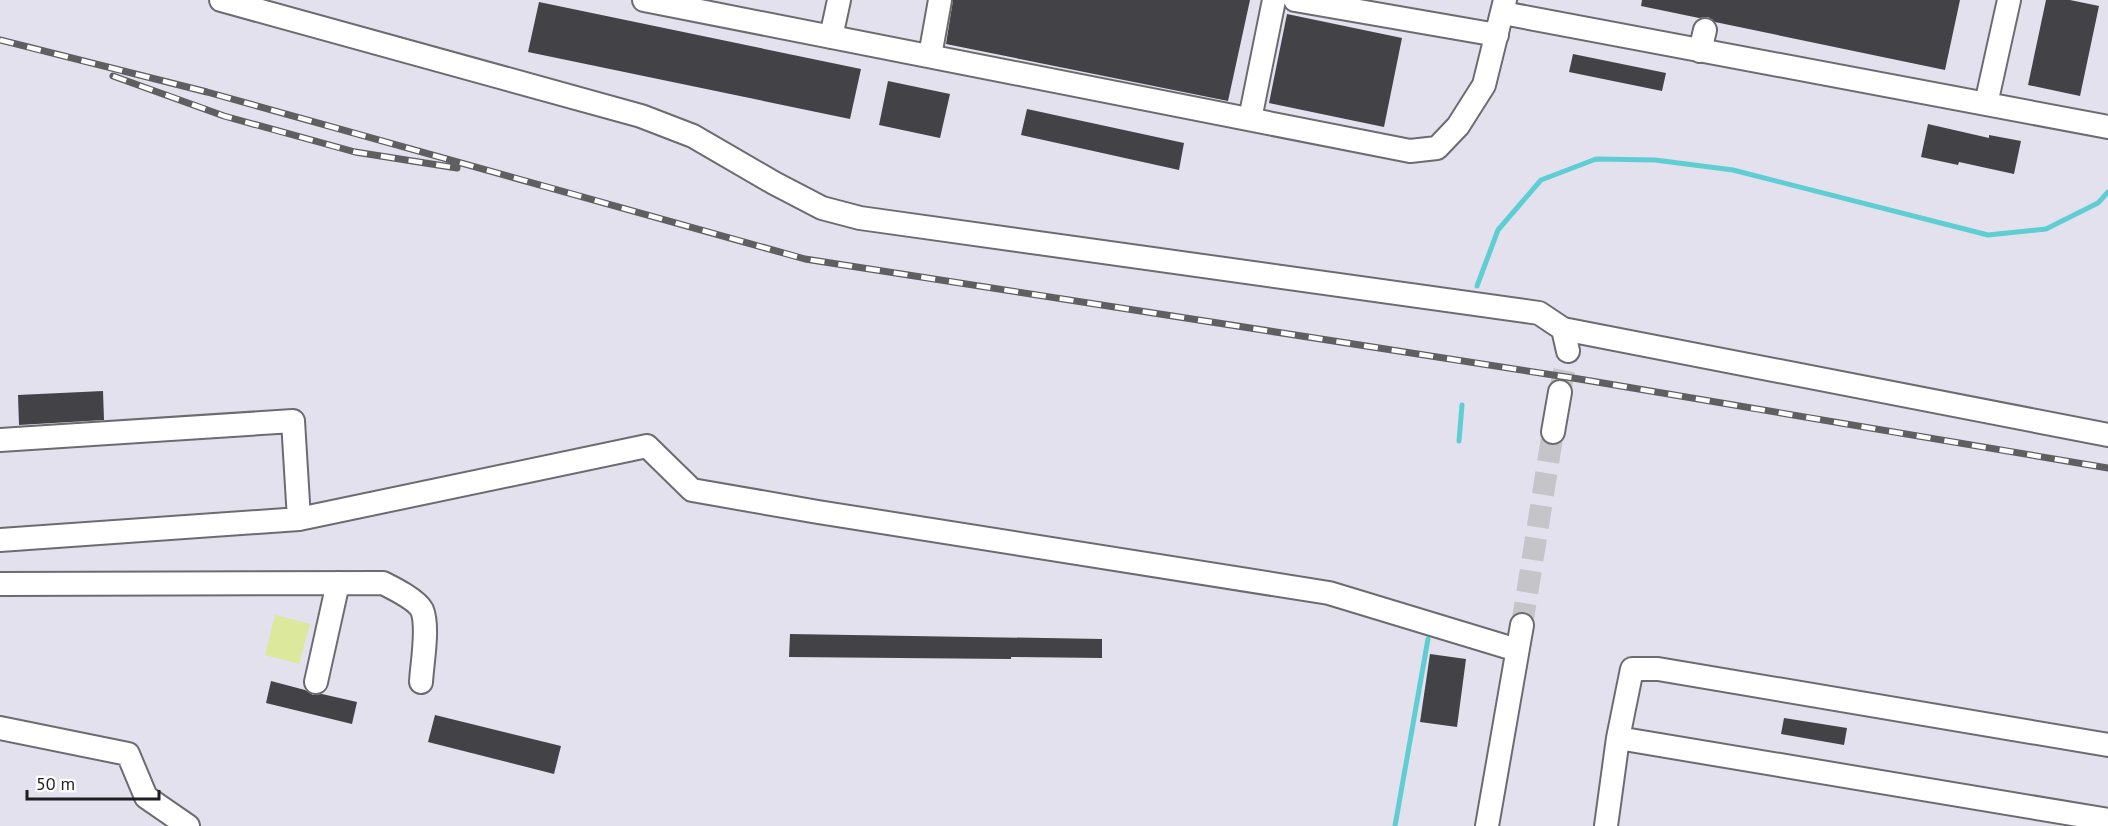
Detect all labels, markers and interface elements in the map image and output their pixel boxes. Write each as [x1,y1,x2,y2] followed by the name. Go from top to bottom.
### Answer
[27,763,159,801] scale bar
[36,772,75,795] text: 50 m

